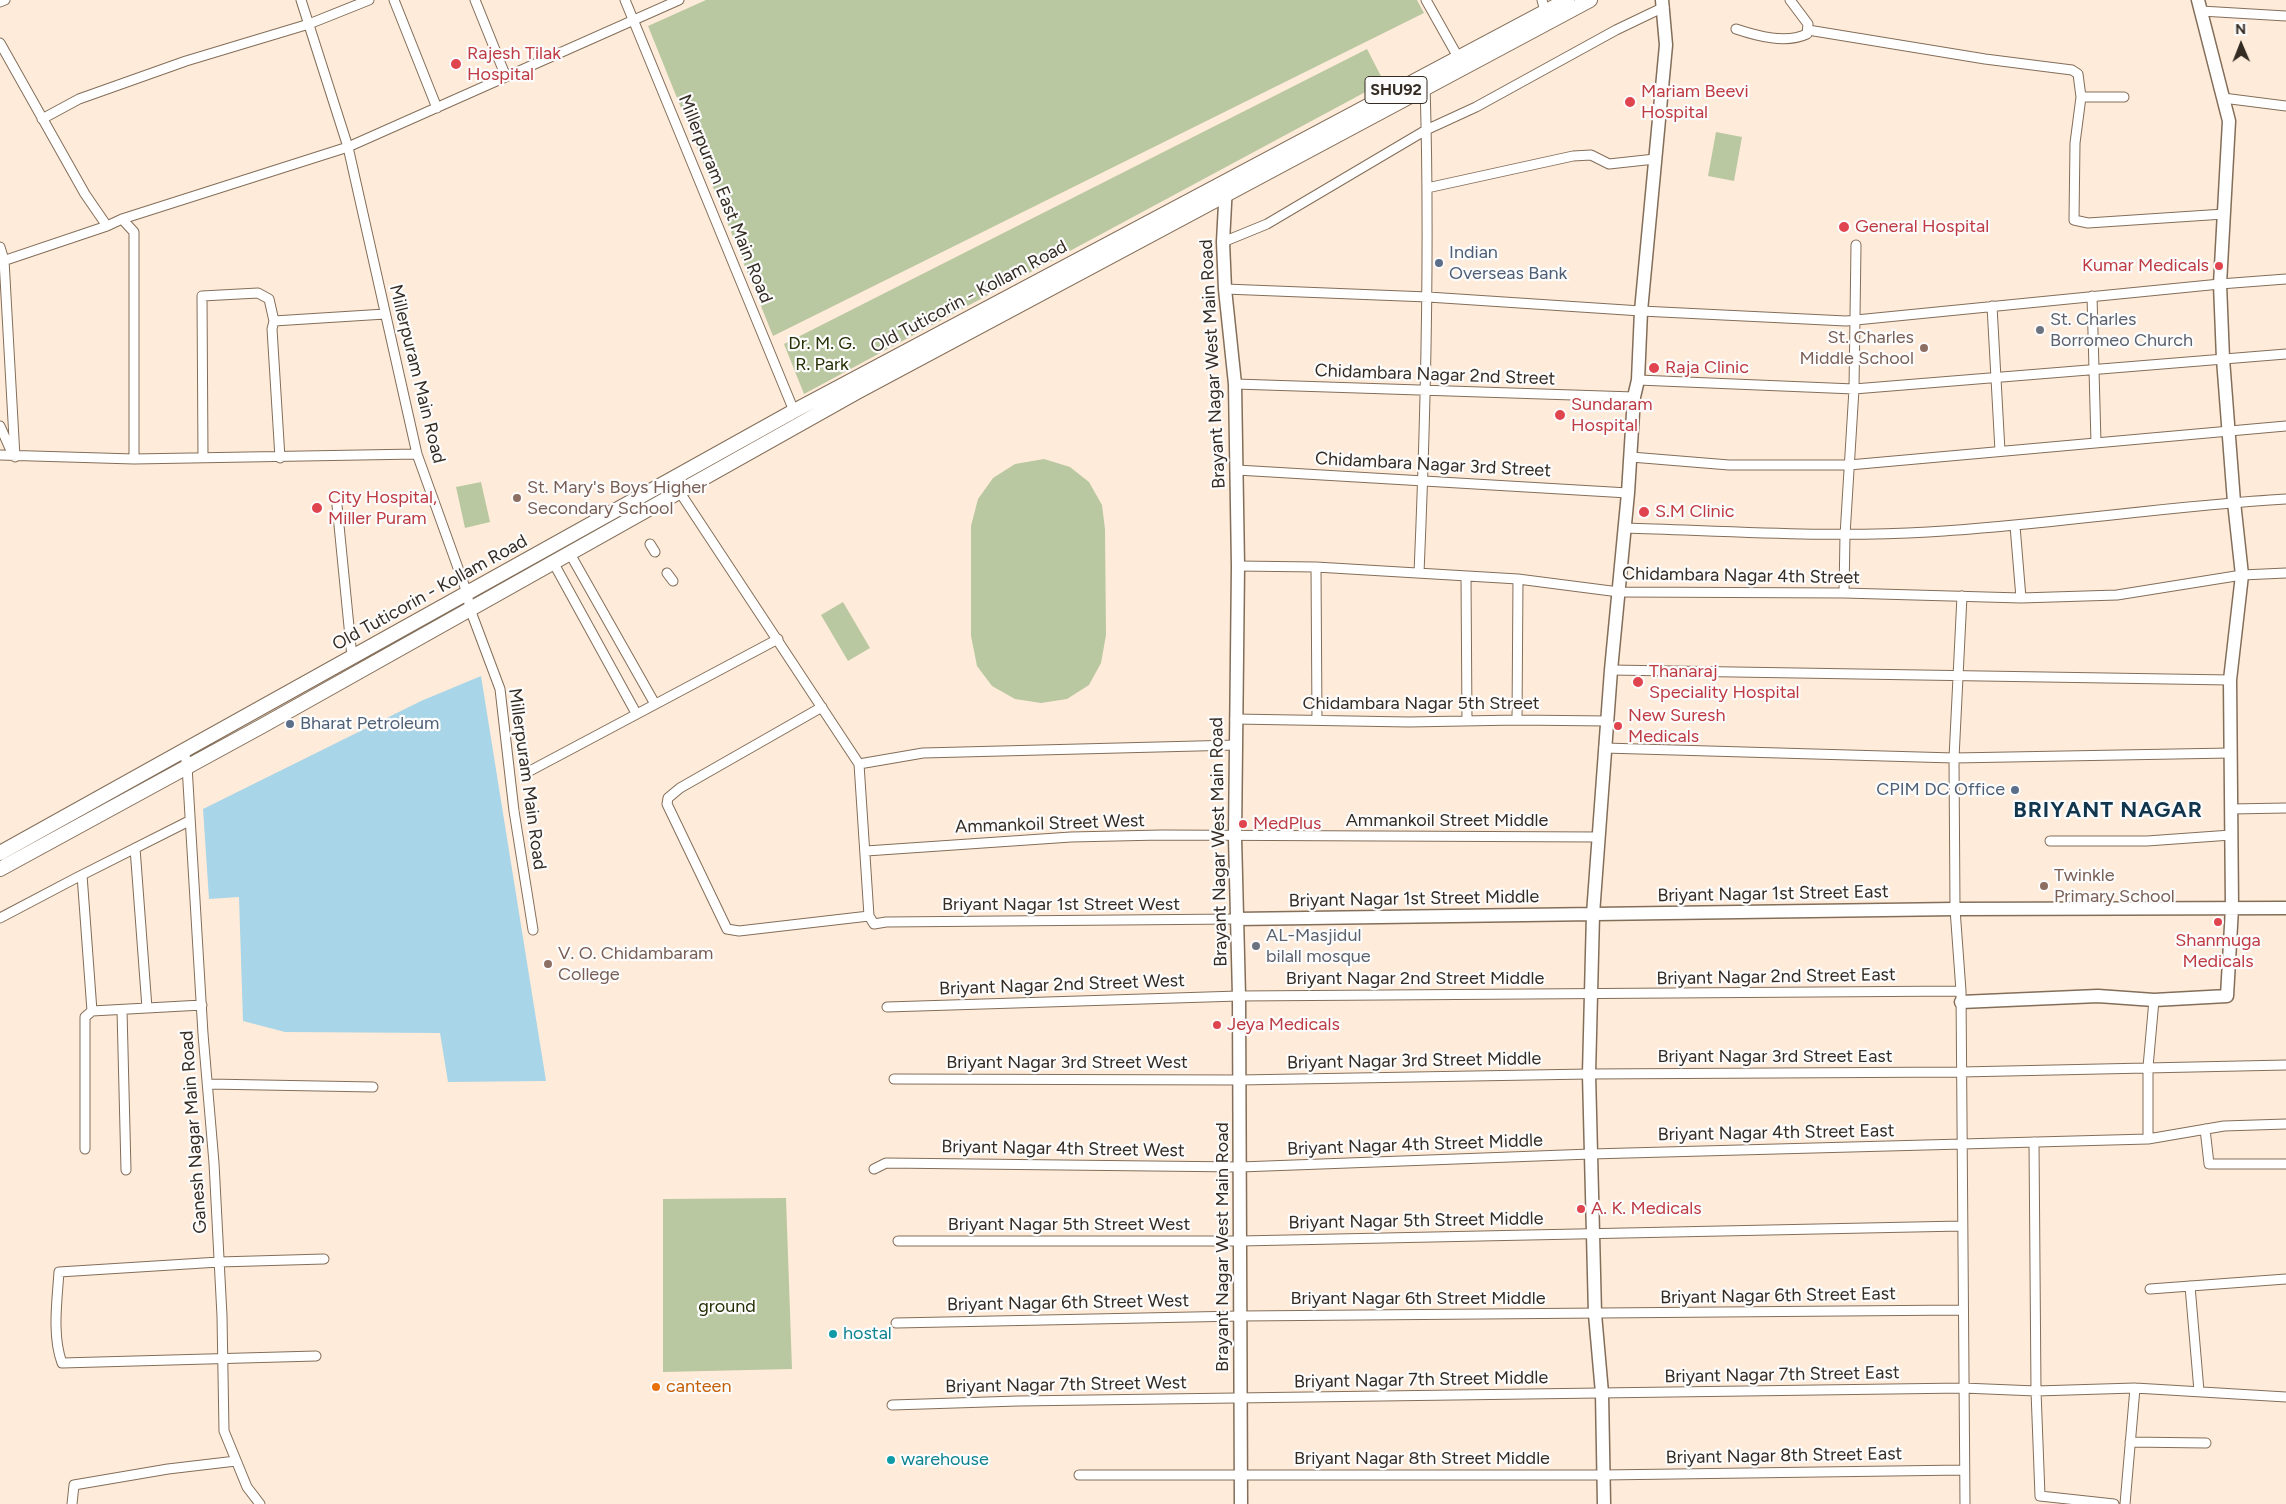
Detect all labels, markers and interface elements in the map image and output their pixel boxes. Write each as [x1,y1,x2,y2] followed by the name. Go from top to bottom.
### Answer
[2216,20,2266,70] north arrow
[2235,21,2246,38] text: N
[467,43,561,86] place label: Rajesh Tilak Hospital
[449,57,463,71] marker: Rajesh Tilak Hospital
[1365,76,1427,104] road number: SHU92
[1641,81,1749,124] place label: Mariam Beevi Hospital
[673,92,777,306] street label: Millerpuram East Main Road
[1623,95,1637,109] marker: Mariam Beevi Hospital
[1855,216,1989,238] place label: General Hospital
[1837,220,1851,234] marker: General Hospital
[867,236,1071,358] street label: Old Tuticorin - Kollam Road
[1196,239,1230,489] street label: Brayant Nagar West Main Road
[1449,242,1567,284] place label: Indian Overseas Bank
[2082,255,2209,277] place label: Kumar Medicals
[1433,257,1445,269] marker: Indian Overseas Bank
[2213,260,2225,272] marker: Kumar Medicals
[384,282,450,466] street label: Millerpuram Main Road
[2050,309,2193,352] place label: St. Charles Borromeo Church
[2034,324,2046,336] marker: St. Charles Borromeo Church
[1800,327,1914,369] place label: St. Charles Middle School
[788,333,856,376] park label: Dr. M. G. R. Park
[1918,342,1930,354] marker: St. Charles Middle School
[1665,357,1749,379] place label: Raja Clinic
[1314,360,1556,390] street label: Chidambara Nagar 2nd Street
[1647,361,1661,375] marker: Raja Clinic
[1571,394,1652,436] place label: Sundaram Hospital
[1553,408,1567,422] marker: Sundaram Hospital
[1314,448,1552,482] street label: Chidambara Nagar 3rd Street
[527,477,707,520] place label: St. Mary's Boys Higher Secondary School
[328,487,437,530] place label: City Hospital, Miller Puram
[511,492,523,504] marker: St. Mary's Boys Higher Secondary School
[310,501,324,515] marker: City Hospital, Miller Puram
[1655,501,1735,523] place label: S.M Clinic
[1637,505,1651,519] marker: S.M Clinic
[329,530,531,656] street label: Old Tuticorin - Kollam Road
[1622,563,1860,589] street label: Chidambara Nagar 4th Street
[1649,661,1800,704] place label: Thanaraj Speciality Hospital
[1631,675,1645,689] marker: Thanaraj Speciality Hospital
[504,687,550,871] street label: Millerpuram Main Road
[1302,693,1540,715] street label: Chidambara Nagar 5th Street
[1628,705,1726,748] place label: New Suresh Medicals
[300,713,439,735] place label: Bharat Petroleum
[1206,717,1232,967] street label: Brayant Nagar West Main Road
[284,718,296,730] marker: Bharat Petroleum
[1612,720,1624,732] marker: New Suresh Medicals
[1876,779,2005,801] place label: CPIM DC Office
[2009,784,2021,796] marker: CPIM DC Office
[2012,798,2204,824] district label: BRIYANT NAGAR
[955,810,1145,838] street label: Ammankoil Street West
[1346,810,1548,832] street label: Ammankoil Street Middle
[1253,813,1321,835] place label: MedPlus
[1237,818,1249,830] marker: MedPlus
[2054,865,2175,908] place label: Twinkle Primary School
[2038,880,2050,892] marker: Twinkle Primary School
[1657,881,1889,907] street label: Briyant Nagar 1st Street East
[1289,886,1539,912] street label: Briyant Nagar 1st Street Middle
[942,894,1180,916] street label: Briyant Nagar 1st Street West
[2212,916,2224,928] marker: Shanmuga Medicals
[1266,925,1371,968] place label: AL-Masjidul bilall mosque
[2175,930,2261,972] place label: Shanmuga Medicals
[1250,940,1262,952] marker: AL-Masjidul bilall mosque
[558,943,713,986] place label: V. O. Chidambaram College
[542,958,554,970] marker: V. O. Chidambaram College
[1656,964,1896,990] street label: Briyant Nagar 2nd Street East
[1286,968,1544,990] street label: Briyant Nagar 2nd Street Middle
[939,970,1185,1000] street label: Briyant Nagar 2nd Street West
[1227,1014,1340,1036] place label: Jeya Medicals
[1211,1019,1223,1031] marker: Jeya Medicals
[176,1030,212,1234] street label: Ganesh Nagar Main Road
[1657,1046,1893,1068] street label: Briyant Nagar 3rd Street East
[1287,1048,1541,1074] street label: Briyant Nagar 3rd Street Middle
[946,1052,1188,1074] street label: Briyant Nagar 3rd Street West
[1657,1120,1895,1146] street label: Briyant Nagar 4th Street East
[1212,1122,1234,1372] street label: Brayant Nagar West Main Road
[1287,1130,1543,1160] street label: Briyant Nagar 4th Street Middle
[941,1136,1185,1162] street label: Briyant Nagar 4th Street West
[1591,1198,1702,1220] place label: A. K. Medicals
[1575,1203,1587,1215] marker: A. K. Medicals
[1288,1208,1544,1234] street label: Briyant Nagar 5th Street Middle
[948,1214,1190,1236] street label: Briyant Nagar 5th Street West
[1660,1283,1896,1309] street label: Briyant Nagar 6th Street East
[1291,1288,1545,1310] street label: Briyant Nagar 6th Street Middle
[947,1290,1189,1316] street label: Briyant Nagar 6th Street West
[698,1296,756,1318] park label: ground
[843,1323,892,1345] place label: hostal
[827,1328,839,1340] marker: hostal
[1664,1362,1900,1388] street label: Briyant Nagar 7th Street East
[1294,1367,1548,1393] street label: Briyant Nagar 7th Street Middle
[945,1372,1187,1398] street label: Briyant Nagar 7th Street West
[666,1376,731,1398] place label: canteen
[650,1381,662,1393] marker: canteen
[1666,1443,1902,1469] street label: Briyant Nagar 8th Street East
[1294,1448,1550,1470] street label: Briyant Nagar 8th Street Middle
[901,1449,989,1471] place label: warehouse
[885,1454,897,1466] marker: warehouse

